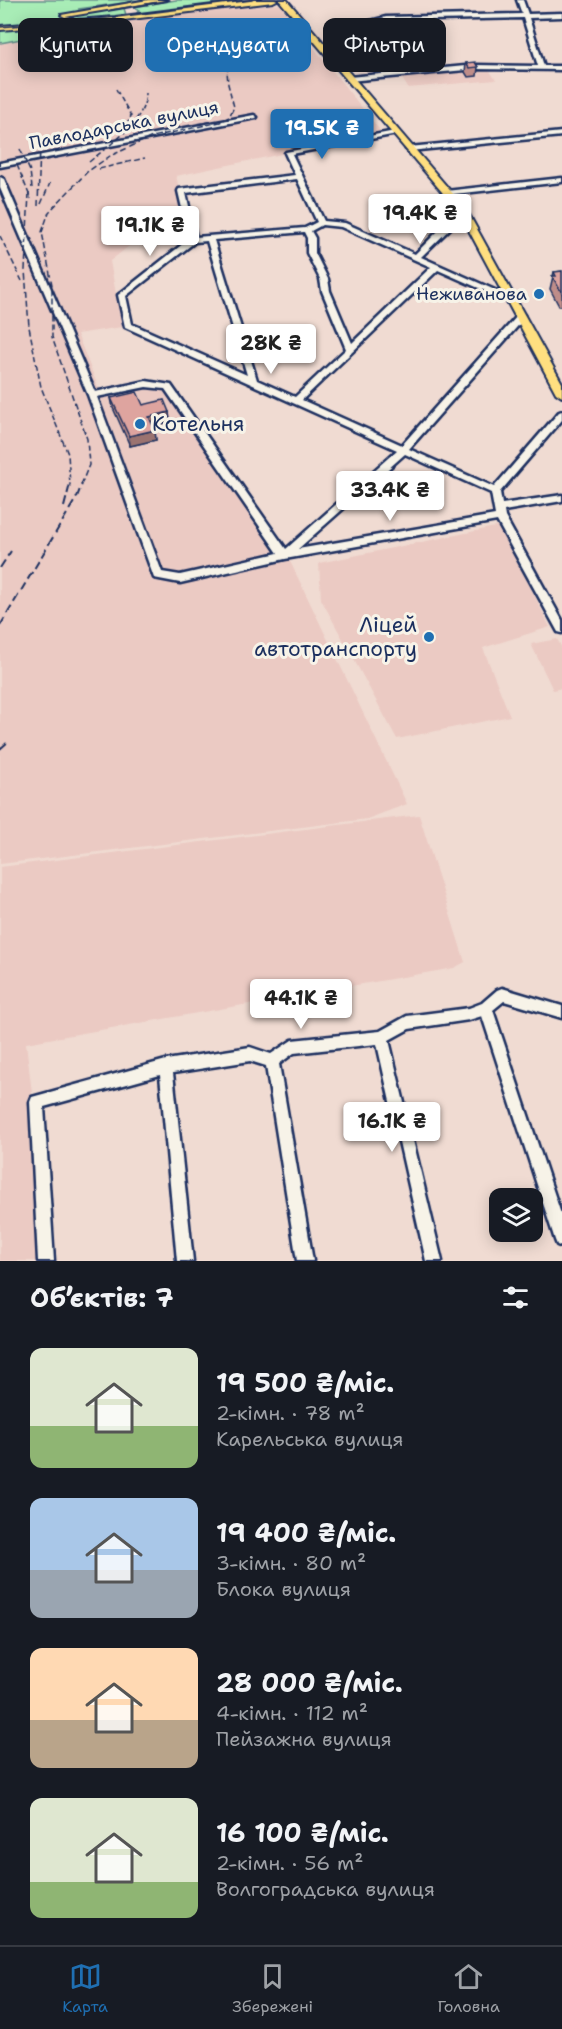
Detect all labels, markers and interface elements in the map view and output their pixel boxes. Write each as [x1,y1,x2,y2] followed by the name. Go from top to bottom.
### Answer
[18,18,133,72] chip: Купити
[145,18,311,72] chip: Орендувати
[323,18,446,72] chip: Фільтри
[27,95,221,155] street label: Павлодарська вулиця
[267,109,377,160] pin: 19.5K ₴
[285,115,359,141] text: 19.5K ₴
[365,194,475,245] pin: 19.4K ₴
[382,200,458,226] text: 19.4K ₴
[95,206,205,257] pin: 19.1K ₴
[115,212,185,238] text: 19.1K ₴
[416,282,527,306] place label: Неживанова
[532,287,546,301] marker: Неживанова
[229,324,313,375] pin: 28K ₴
[240,330,302,356] text: 28K ₴
[152,410,245,438] place label: Котельня
[133,417,147,431] marker: Котельня
[335,471,445,522] pin: 33.4K ₴
[350,477,430,503] text: 33.4K ₴
[254,611,417,663] place label: Ліцей автотранспорту
[422,630,436,644] marker: Ліцей автотранспорту
[246,979,356,1030] pin: 44.1K ₴
[264,985,338,1011] text: 44.1K ₴
[337,1102,447,1153] pin: 16.1K ₴
[357,1108,427,1134] text: 16.1K ₴
[489,1188,543,1242] map controls
[489,1188,543,1242] button: layers
[30,1280,173,1315] text: Об’єктів: 7
[499,1281,532,1314] icon: filters
[216,1365,394,1400] text: 19 500 ₴/міс.
[78,1372,150,1444] icon: home
[216,1400,365,1426] text: 2-кімн. · 78 m²
[216,1426,404,1452] text: Карельська вулиця
[216,1515,396,1550] text: 19 400 ₴/міс.
[78,1522,150,1594] icon: home
[216,1550,366,1576] text: 3-кімн. · 80 m²
[216,1576,351,1602] text: Блока вулиця
[216,1665,403,1700] text: 28 000 ₴/міс.
[78,1672,150,1744] icon: home
[216,1700,368,1726] text: 4-кімн. · 112 m²
[216,1726,392,1752] text: Пейзажна вулиця
[216,1815,389,1850] text: 16 100 ₴/міс.
[78,1822,150,1894] icon: home
[216,1850,363,1876] text: 2-кімн. · 56 m²
[216,1876,435,1902] text: Волгоградська вулиця
[62,1960,108,2017] tab: Карта
[232,1960,313,2017] tab: Збережені
[437,1960,500,2017] tab: Головна

